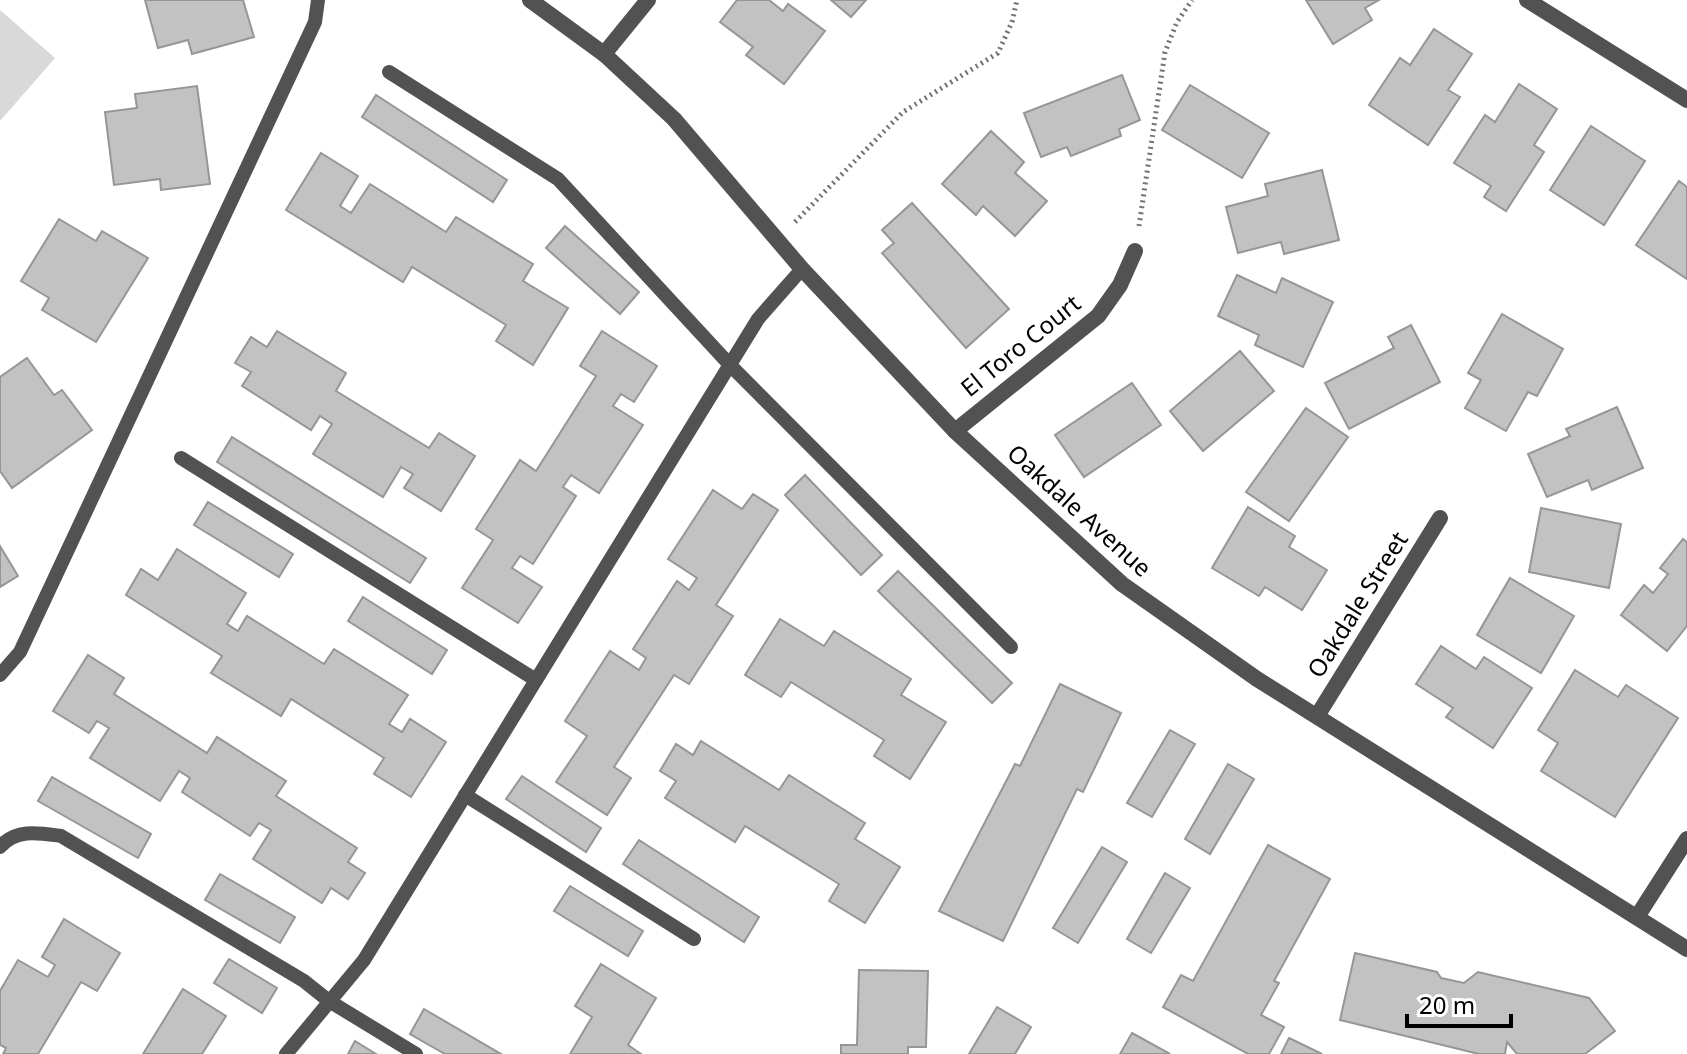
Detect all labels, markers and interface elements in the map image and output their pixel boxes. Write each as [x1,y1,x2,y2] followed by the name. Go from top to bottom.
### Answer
[953,286,1087,403] street label: El Toro Court
[1001,436,1159,584] street label: Oakdale Avenue
[1299,525,1415,683] street label: Oakdale Street
[1407,978,1511,1028] scale bar
[1419,988,1475,1021] text: 20 m

